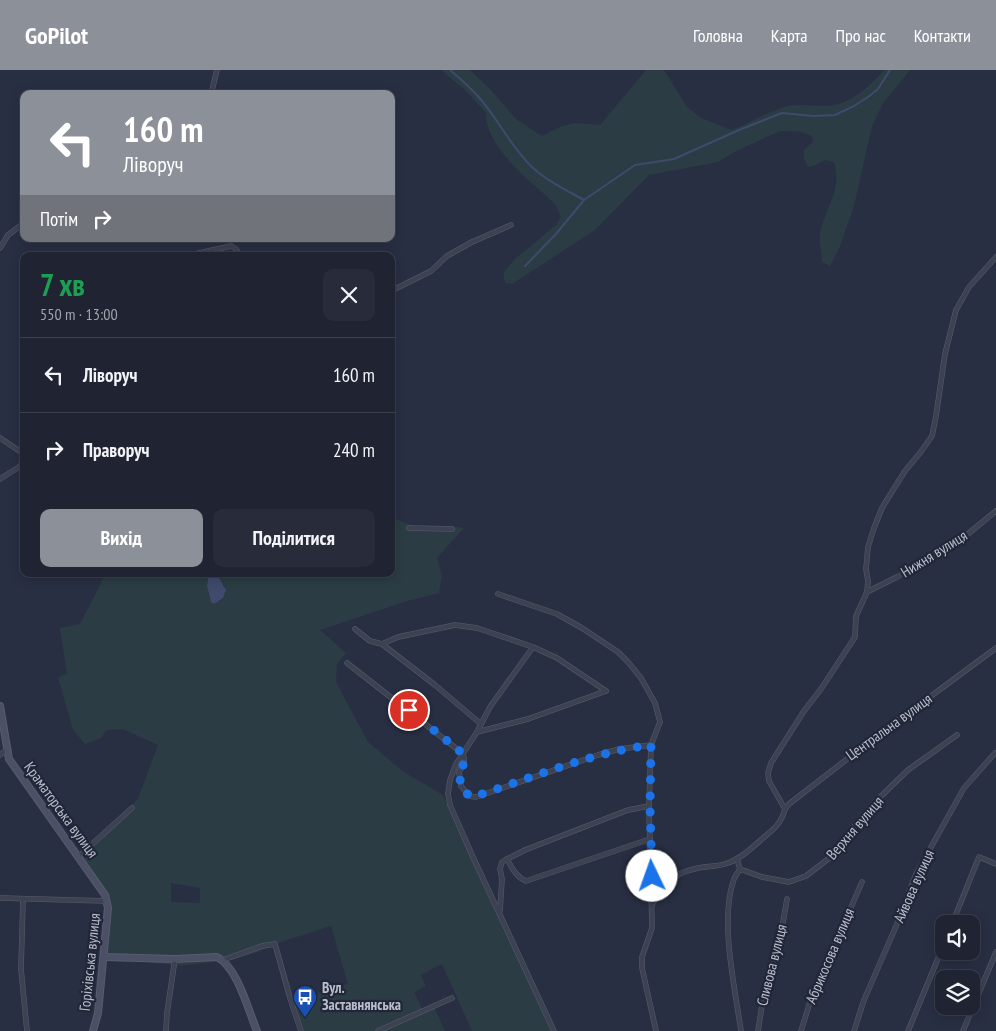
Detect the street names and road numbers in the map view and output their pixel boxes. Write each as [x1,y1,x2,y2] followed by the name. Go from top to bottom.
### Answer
[897,526,971,581] street label: Нижня вулиця
[842,689,936,764] street label: Центральна вулиця
[20,758,103,862] street label: Краматорська вулиця
[822,792,887,863] street label: Верхня вулиця
[889,846,938,925] street label: Айвова вулиця
[801,905,858,1007] street label: Абрикосова вулиця
[75,912,104,1012] street label: Горіхівська вулиця
[752,922,791,1008] street label: Сливова вулиця

